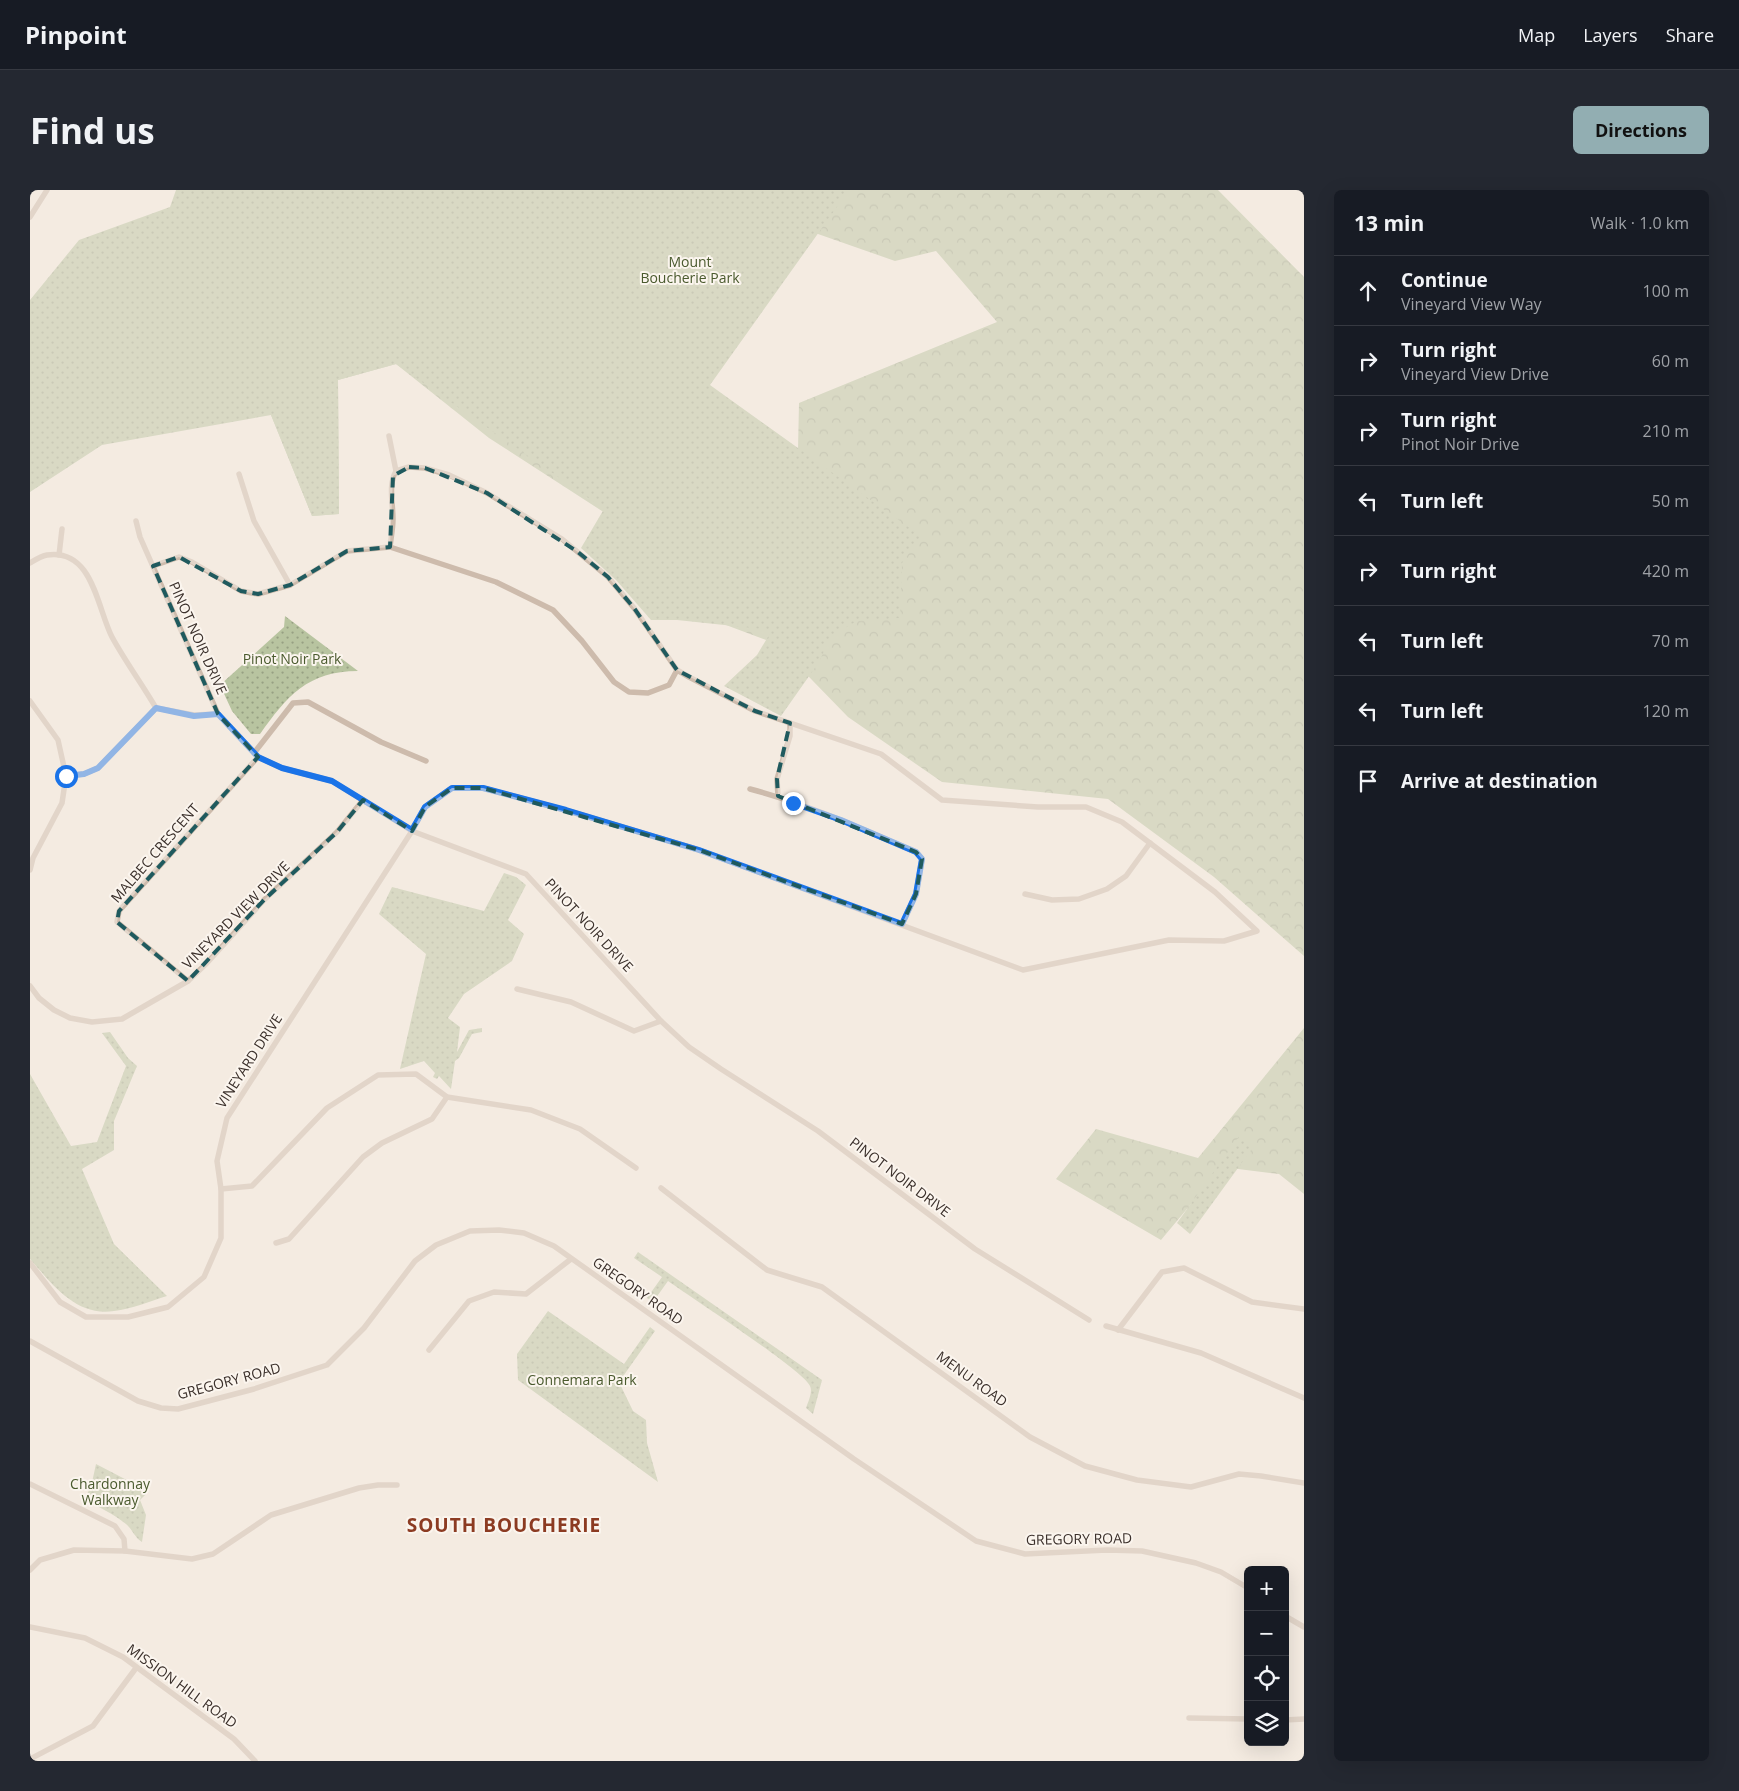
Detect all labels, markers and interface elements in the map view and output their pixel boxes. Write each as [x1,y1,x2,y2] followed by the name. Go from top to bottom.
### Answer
[25,18,127,51] text: Pinpoint
[1518,23,1555,47] text: Map
[1583,23,1638,47] text: Layers
[1666,23,1714,47] text: Share
[1573,106,1709,154] button: Directions
[30,107,155,154] text: Find us
[1354,209,1424,237] text: 13 min
[1591,212,1689,234] text: Walk · 1.0 km
[640,252,740,287] park label: Mount Boucherie Park
[1401,267,1488,293] text: Continue
[1354,277,1382,305] icon: ahead
[1643,280,1689,302] text: 100 m
[1401,293,1542,315] text: Vineyard View Way
[1401,337,1496,363] text: Turn right
[1354,347,1382,375] icon: right
[1652,350,1689,372] text: 60 m
[1401,363,1549,385] text: Vineyard View Drive
[1401,407,1496,433] text: Turn right
[1354,417,1382,445] icon: right
[1643,420,1689,442] text: 210 m
[1401,433,1520,455] text: Pinot Noir Drive
[1354,487,1382,515] icon: left
[1401,488,1483,514] text: Turn left
[1652,490,1689,512] text: 50 m
[1354,557,1382,585] icon: right
[1401,558,1496,584] text: Turn right
[1643,560,1689,582] text: 420 m
[165,578,232,697] street label: PINOT NOIR DRIVE
[1354,627,1382,655] icon: left
[1401,628,1483,654] text: Turn left
[1652,630,1689,652] text: 70 m
[243,649,342,668] park label: Pinot Noir Park
[1354,697,1382,725] icon: left
[1401,698,1483,724] text: Turn left
[1643,700,1689,722] text: 120 m
[55,765,78,788] route start
[1354,767,1382,795] icon: arrive
[1401,768,1598,794] text: Arrive at destination
[782,792,805,815] route end
[106,799,203,906] street label: MALBEC CRESCENT
[178,857,294,973] street label: VINEYARD VIEW DRIVE
[541,874,638,976] street label: PINOT NOIR DRIVE
[211,1010,286,1111] street label: VINEYARD DRIVE
[846,1132,955,1221] street label: PINOT NOIR DRIVE
[589,1252,687,1329] street label: GREGORY ROAD
[933,1346,1012,1411] street label: MENU ROAD
[175,1358,283,1403] street label: GREGORY ROAD
[527,1370,637,1389] park label: Connemara Park
[70,1474,151,1509] park label: Chardonnay Walkway
[407,1512,601,1538] district label: SOUTH BOUCHERIE
[1026,1528,1132,1549] street label: GREGORY ROAD
[1244,1566,1289,1746] map controls
[1244,1566,1289,1611] button: +
[1244,1611,1289,1656] button: −
[123,1639,241,1732] street label: MISSION HILL ROAD
[1244,1656,1289,1701] button: locate
[1244,1701,1289,1746] button: layers

